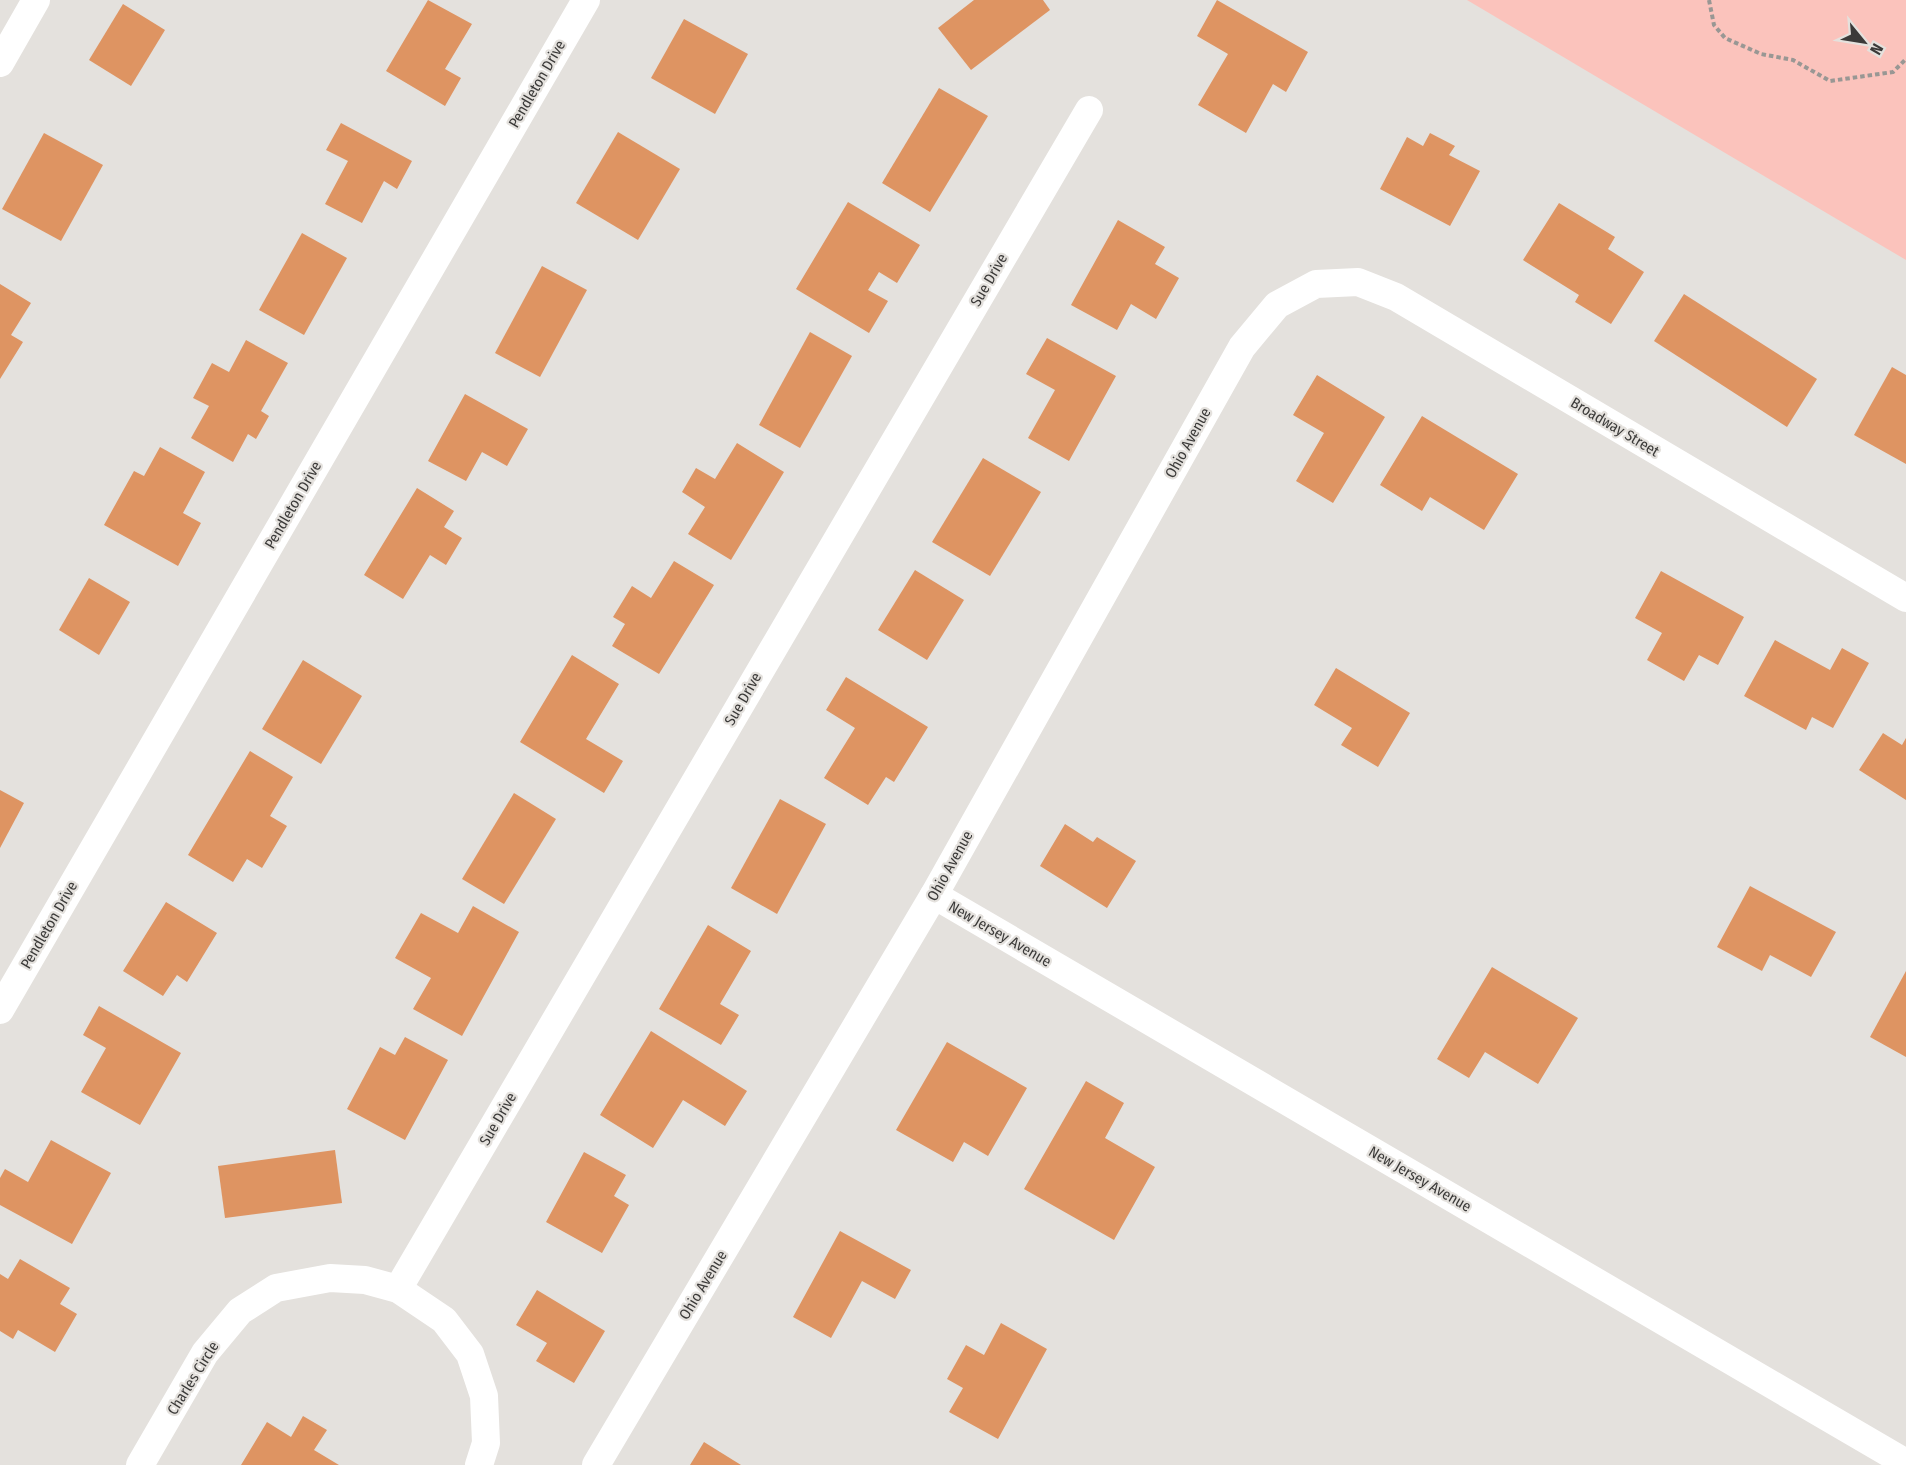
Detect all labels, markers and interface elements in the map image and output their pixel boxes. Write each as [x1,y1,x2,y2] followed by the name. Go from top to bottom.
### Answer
[1834,12,1894,72] north arrow
[505,37,569,131] street label: Pendleton Drive
[1866,40,1887,58] text: N
[967,250,1011,310] street label: Sue Drive
[1567,394,1663,461] street label: Broadway Street
[1161,405,1215,481] street label: Ohio Avenue
[261,458,325,552] street label: Pendleton Drive
[721,669,765,729] street label: Sue Drive
[923,828,977,904] street label: Ohio Avenue
[17,878,81,972] street label: Pendleton Drive
[946,897,1054,971] street label: New Jersey Avenue
[476,1089,520,1149] street label: Sue Drive
[1366,1142,1474,1216] street label: New Jersey Avenue
[675,1247,731,1323] street label: Ohio Avenue
[163,1338,223,1418] street label: Charles Circle

